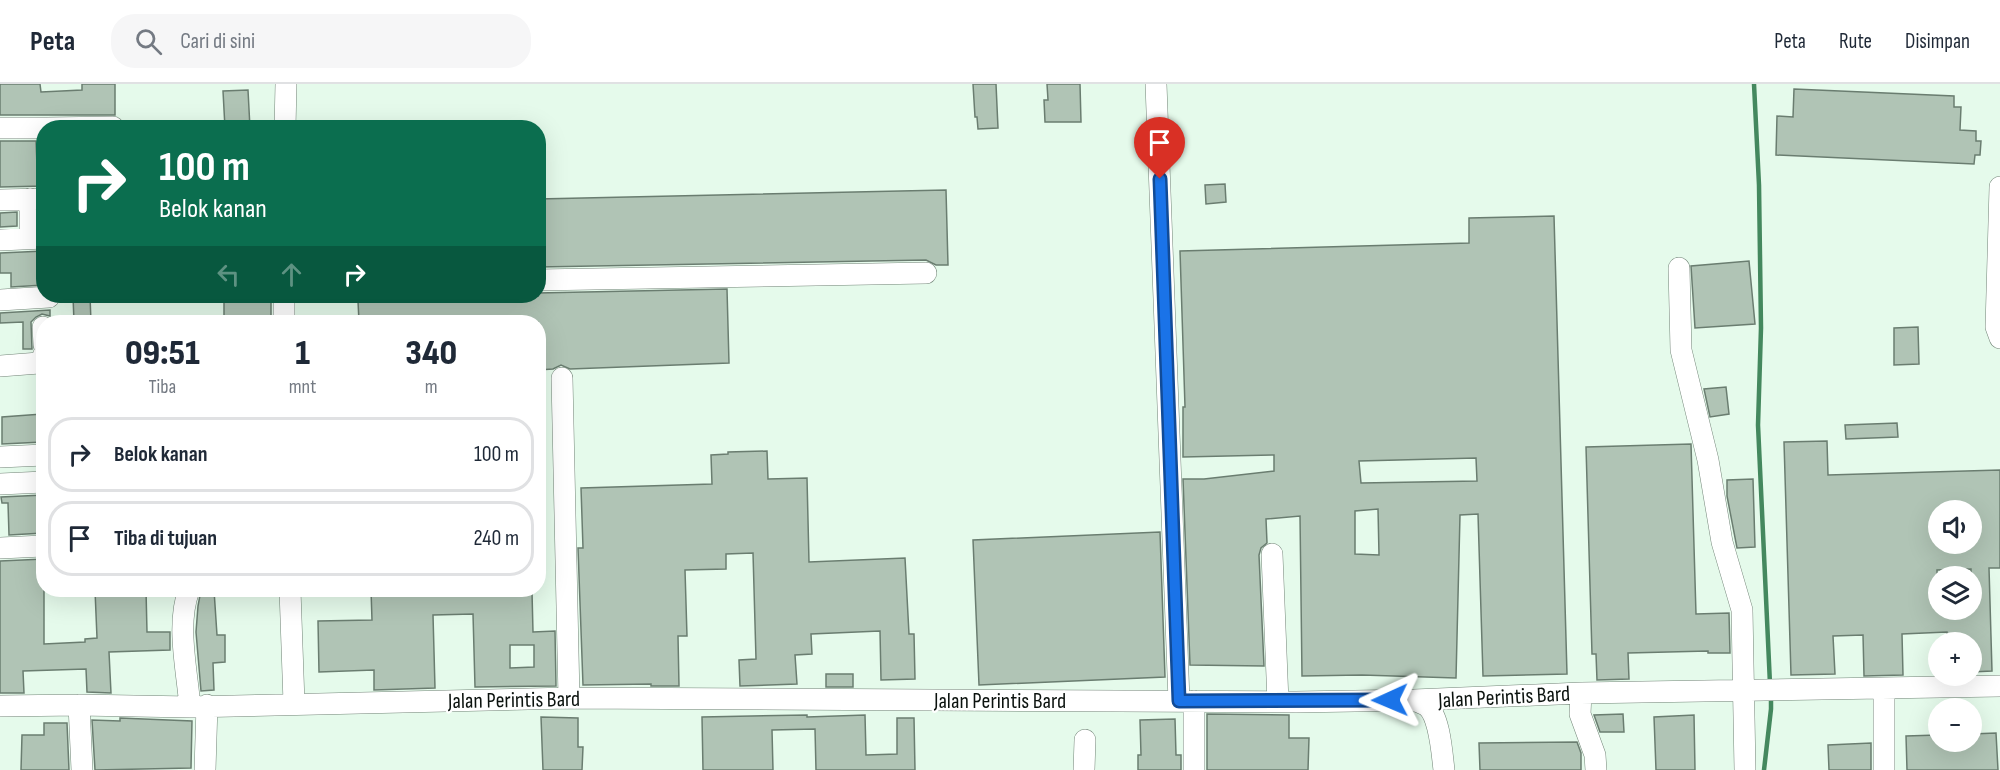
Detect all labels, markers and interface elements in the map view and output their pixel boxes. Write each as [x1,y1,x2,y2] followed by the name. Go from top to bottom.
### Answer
[111,14,531,68] search box
[30,25,75,58] text: Peta
[132,25,165,58] icon: search
[180,28,255,55] text: Cari di sini
[1774,29,1806,54] text: Peta
[1839,29,1872,54] text: Rute
[1905,29,1970,54] text: Disimpan
[1134,117,1185,179] pin
[1143,126,1176,159] icon: arrive
[159,142,250,193] text: 100 m
[60,144,138,222] icon: right
[159,193,267,225] text: Belok kanan
[212,258,245,291] icon: left
[275,258,308,291] icon: ahead
[338,258,371,291] icon: right
[125,332,200,375] text: 09:51
[295,332,310,375] text: 1
[405,332,457,375] text: 340
[148,375,176,399] text: Tiba
[289,375,316,399] text: mnt
[425,375,438,399] text: m
[63,438,96,471] icon: right
[114,441,207,468] text: Belok kanan
[474,441,519,468] text: 100 m
[1928,500,1982,752] map controls
[1928,500,1982,554] button: sound
[63,522,96,555] icon: arrive
[114,525,217,552] text: Tiba di tujuan
[473,525,519,552] text: 240 m
[1928,566,1982,620] button: layers
[1928,632,1982,686] button: +
[1358,668,1422,732] position arrow
[1436,681,1571,714] street label: Jalan Perintis Bard
[447,686,580,715] street label: Jalan Perintis Bard
[933,688,1066,715] street label: Jalan Perintis Bard
[1928,698,1982,752] button: −

